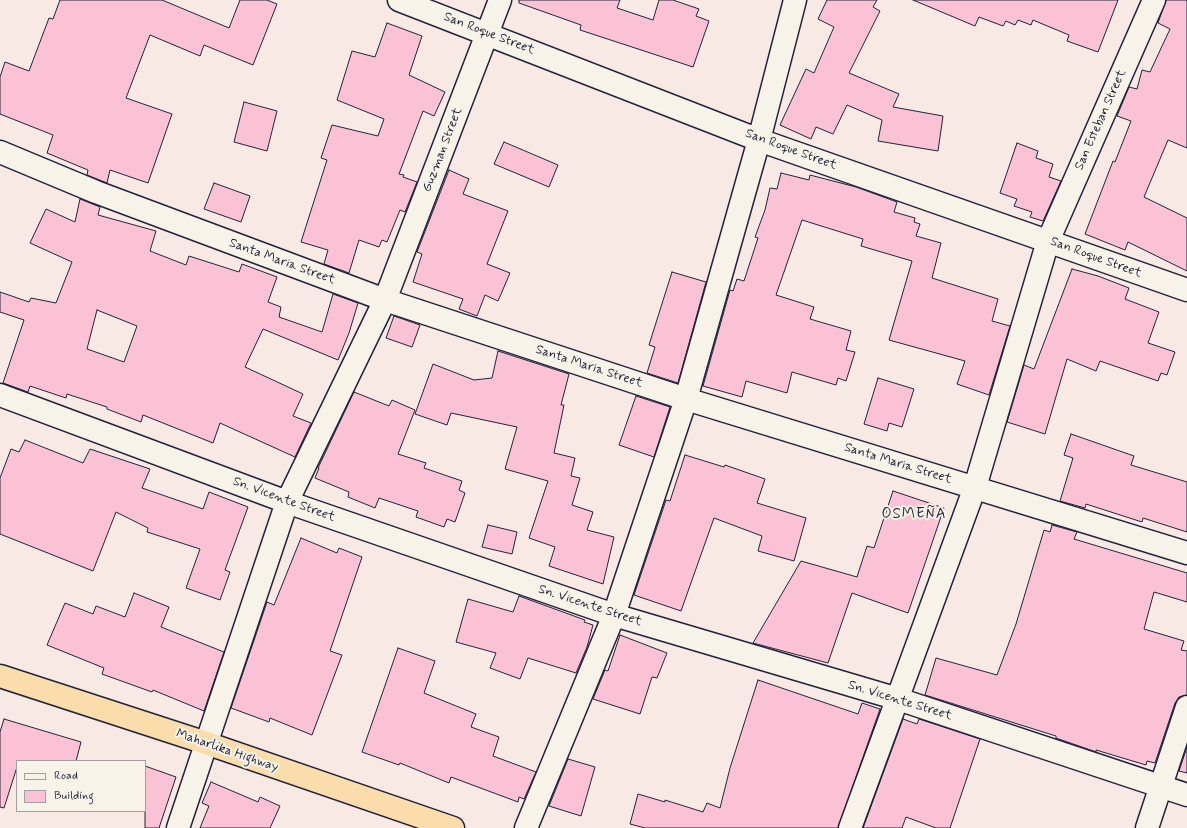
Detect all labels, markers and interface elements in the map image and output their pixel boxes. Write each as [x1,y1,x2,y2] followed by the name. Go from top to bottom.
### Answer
[441,9,537,59] street label: San Roque Street
[1072,67,1130,173] street label: San Esteban Street
[420,106,466,194] street label: Guzman Street
[743,126,839,174] street label: San Roque Street
[1048,234,1144,282] street label: San Roque Street
[227,236,337,288] street label: Santa Maria Street
[533,342,645,392] street label: Santa Maria Street
[842,440,954,488] street label: Santa Maria Street
[231,474,337,526] street label: Sn. Vicente Street
[880,506,948,524] district label: OSMEÑA
[536,582,644,630] street label: Sn. Vicente Street
[846,678,954,724] street label: Sn. Vicente Street
[174,726,280,776] street label: Maharlika Highway
[16,760,146,812] legend
[54,768,78,784] text: Road
[54,788,94,804] text: Building

